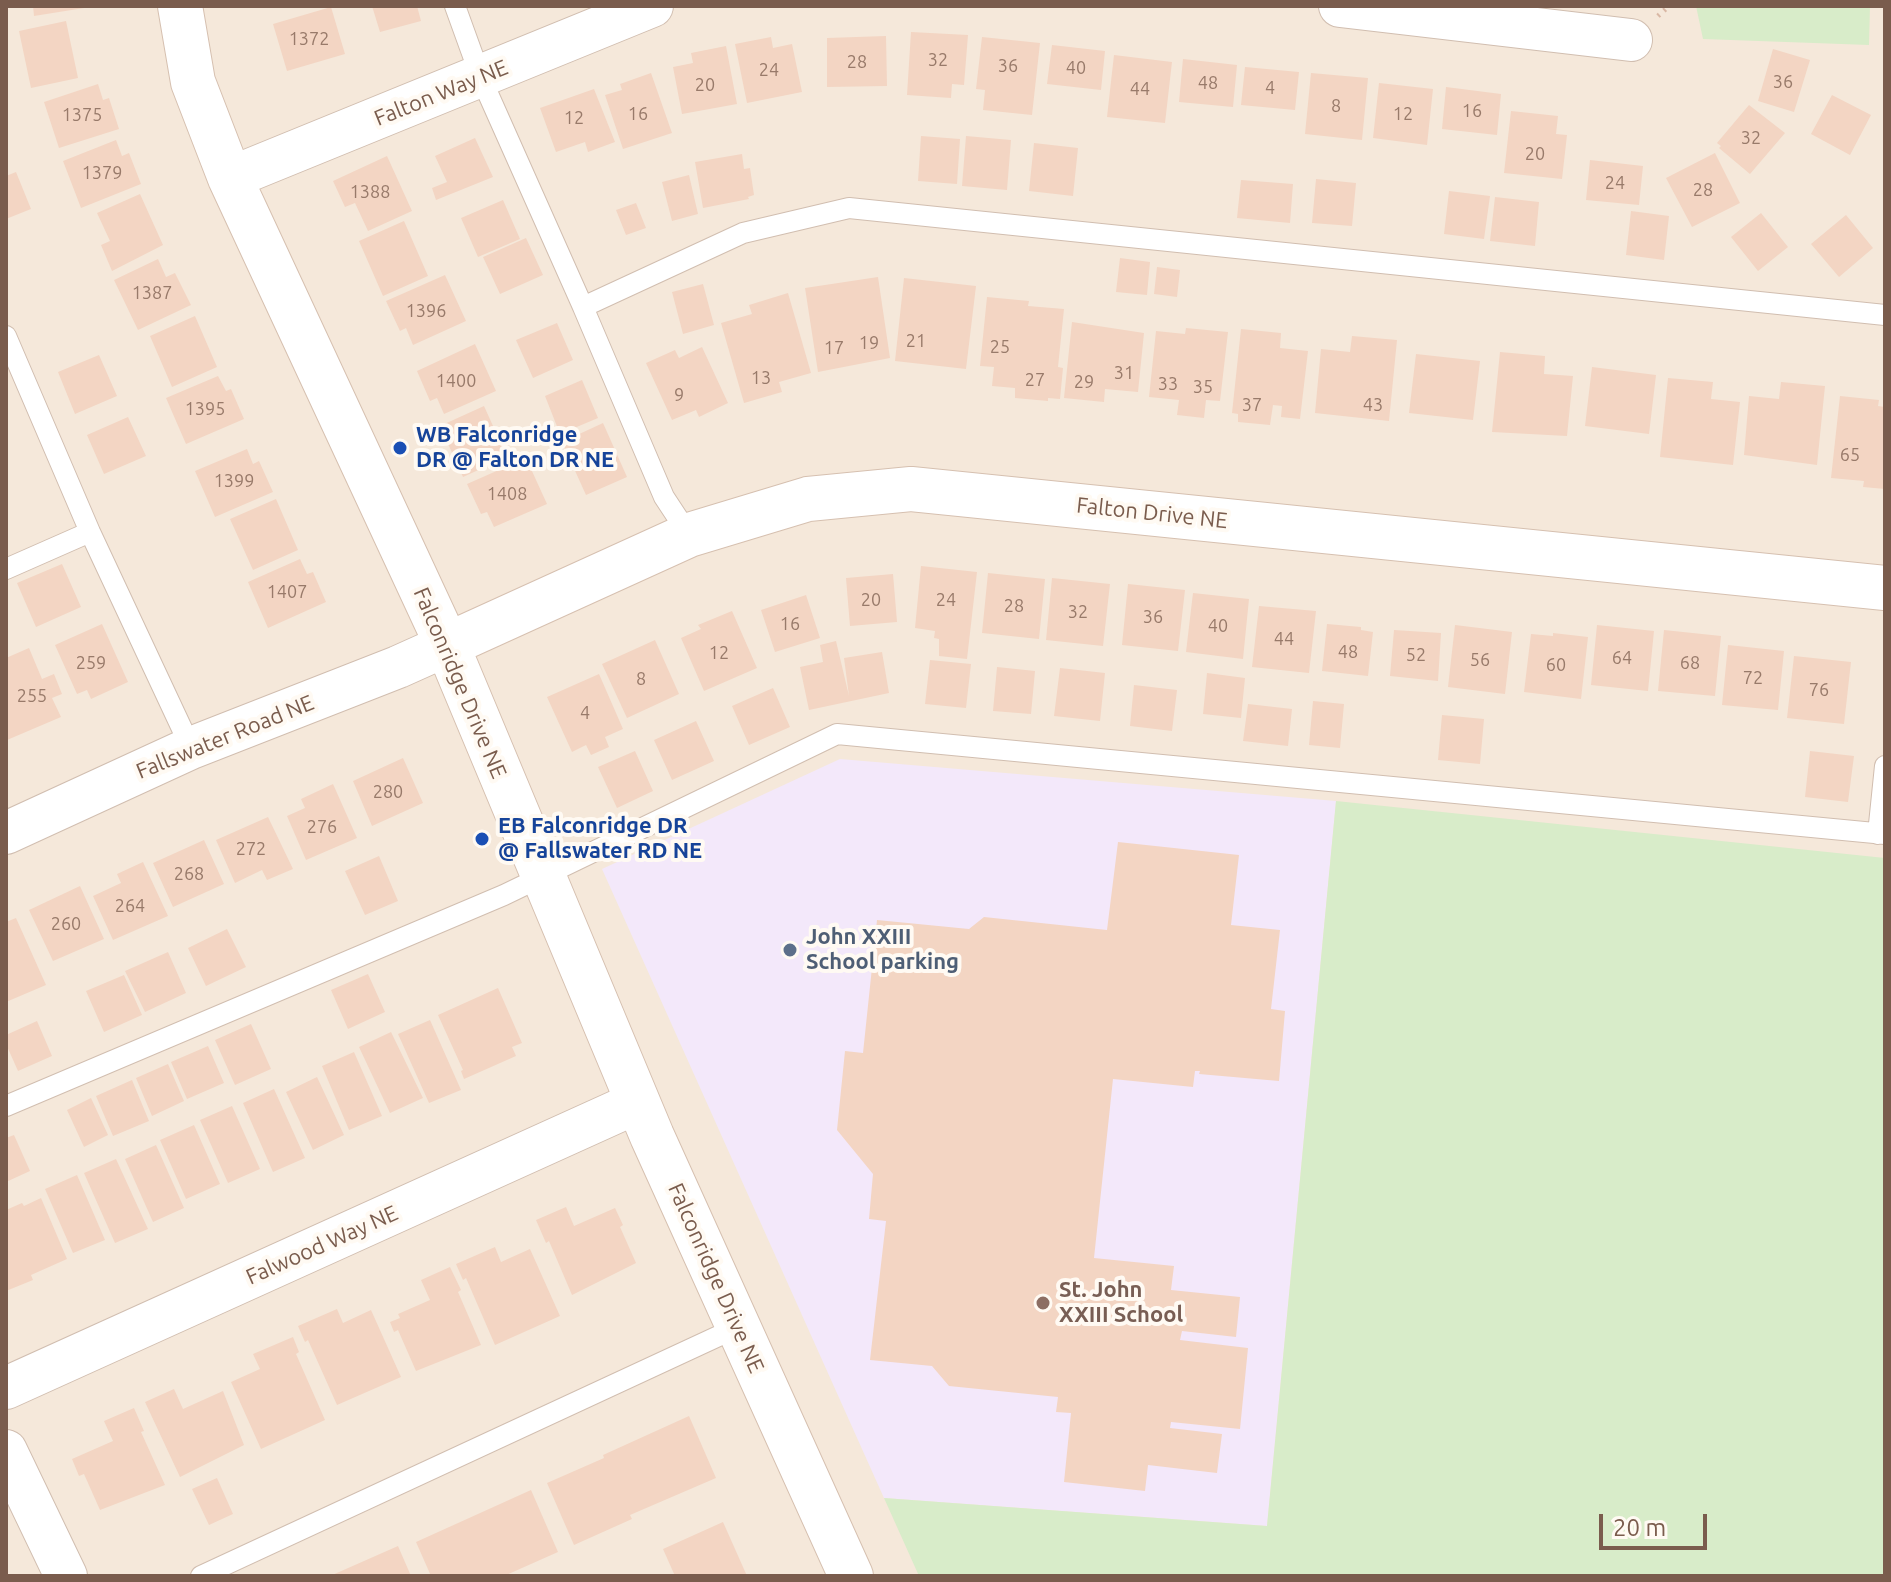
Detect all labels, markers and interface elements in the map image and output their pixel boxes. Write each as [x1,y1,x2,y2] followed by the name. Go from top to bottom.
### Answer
[289,28,329,50] house number: 1372
[928,49,948,71] house number: 32
[847,51,867,73] house number: 28
[370,54,512,132] street label: Falton Way NE
[998,55,1018,77] house number: 36
[1066,57,1086,79] house number: 40
[759,59,779,81] house number: 24
[1773,71,1793,93] house number: 36
[1198,72,1218,94] house number: 48
[695,74,715,96] house number: 20
[1265,77,1275,99] house number: 4
[1130,78,1150,100] house number: 44
[1331,95,1341,117] house number: 8
[1462,100,1482,122] house number: 16
[628,103,648,125] house number: 16
[1393,103,1413,125] house number: 12
[62,104,102,126] house number: 1375
[564,107,584,129] house number: 12
[1741,127,1761,149] house number: 32
[1525,143,1545,165] house number: 20
[82,162,122,184] house number: 1379
[1605,172,1625,194] house number: 24
[1693,179,1713,201] house number: 28
[350,181,390,203] house number: 1388
[132,282,172,304] house number: 1387
[406,300,446,322] house number: 1396
[906,330,926,352] house number: 21
[859,332,879,354] house number: 19
[990,336,1010,358] house number: 25
[824,337,844,359] house number: 17
[1114,362,1134,384] house number: 31
[751,367,771,389] house number: 13
[1025,369,1045,391] house number: 27
[436,370,476,392] house number: 1400
[1074,371,1094,393] house number: 29
[1158,373,1178,395] house number: 33
[1193,376,1213,398] house number: 35
[674,384,684,406] house number: 9
[1242,394,1262,416] house number: 37
[1363,394,1383,416] house number: 43
[185,398,225,420] house number: 1395
[416,422,614,474] place label: WB Falconridge DR @ Falton DR NE
[391,439,409,457] marker: WB Falconridge DR @ Falton DR NE
[1840,444,1860,466] house number: 65
[214,470,254,492] house number: 1399
[487,483,527,505] house number: 1408
[1075,492,1229,534] street label: Falton Drive NE
[267,581,307,603] house number: 1407
[408,584,512,782] street label: Falconridge Drive NE
[861,589,881,611] house number: 20
[936,589,956,611] house number: 24
[1004,595,1024,617] house number: 28
[1068,601,1088,623] house number: 32
[1143,606,1163,628] house number: 36
[780,613,800,635] house number: 16
[1208,615,1228,637] house number: 40
[1274,628,1294,650] house number: 44
[1338,641,1358,663] house number: 48
[709,642,729,664] house number: 12
[1406,644,1426,666] house number: 52
[1612,647,1632,669] house number: 64
[1470,649,1490,671] house number: 56
[76,652,106,674] house number: 259
[1680,652,1700,674] house number: 68
[1546,654,1566,676] house number: 60
[1743,667,1763,689] house number: 72
[636,668,646,690] house number: 8
[1809,679,1829,701] house number: 76
[17,685,47,707] house number: 255
[132,689,318,785] street label: Fallswater Road NE
[580,702,590,724] house number: 4
[373,781,403,803] house number: 280
[498,813,702,864] place label: EB Falconridge DR @ Fallswater RD NE
[307,816,337,838] house number: 276
[473,830,491,848] marker: EB Falconridge DR @ Fallswater RD NE
[236,838,266,860] house number: 272
[174,863,204,885] house number: 268
[115,895,145,917] house number: 264
[51,913,81,935] house number: 260
[806,924,959,976] place label: John XXIII School parking
[781,941,799,959] marker: John XXIII School parking
[662,1179,770,1377] street label: Falconridge Drive NE
[242,1200,402,1290] street label: Falwood Way NE
[1059,1277,1183,1328] place label: St. John XXIII School
[1034,1294,1052,1312] marker: St. John XXIII School
[1603,1498,1711,1548] scale bar
[1613,1514,1666,1541] text: 20 m

